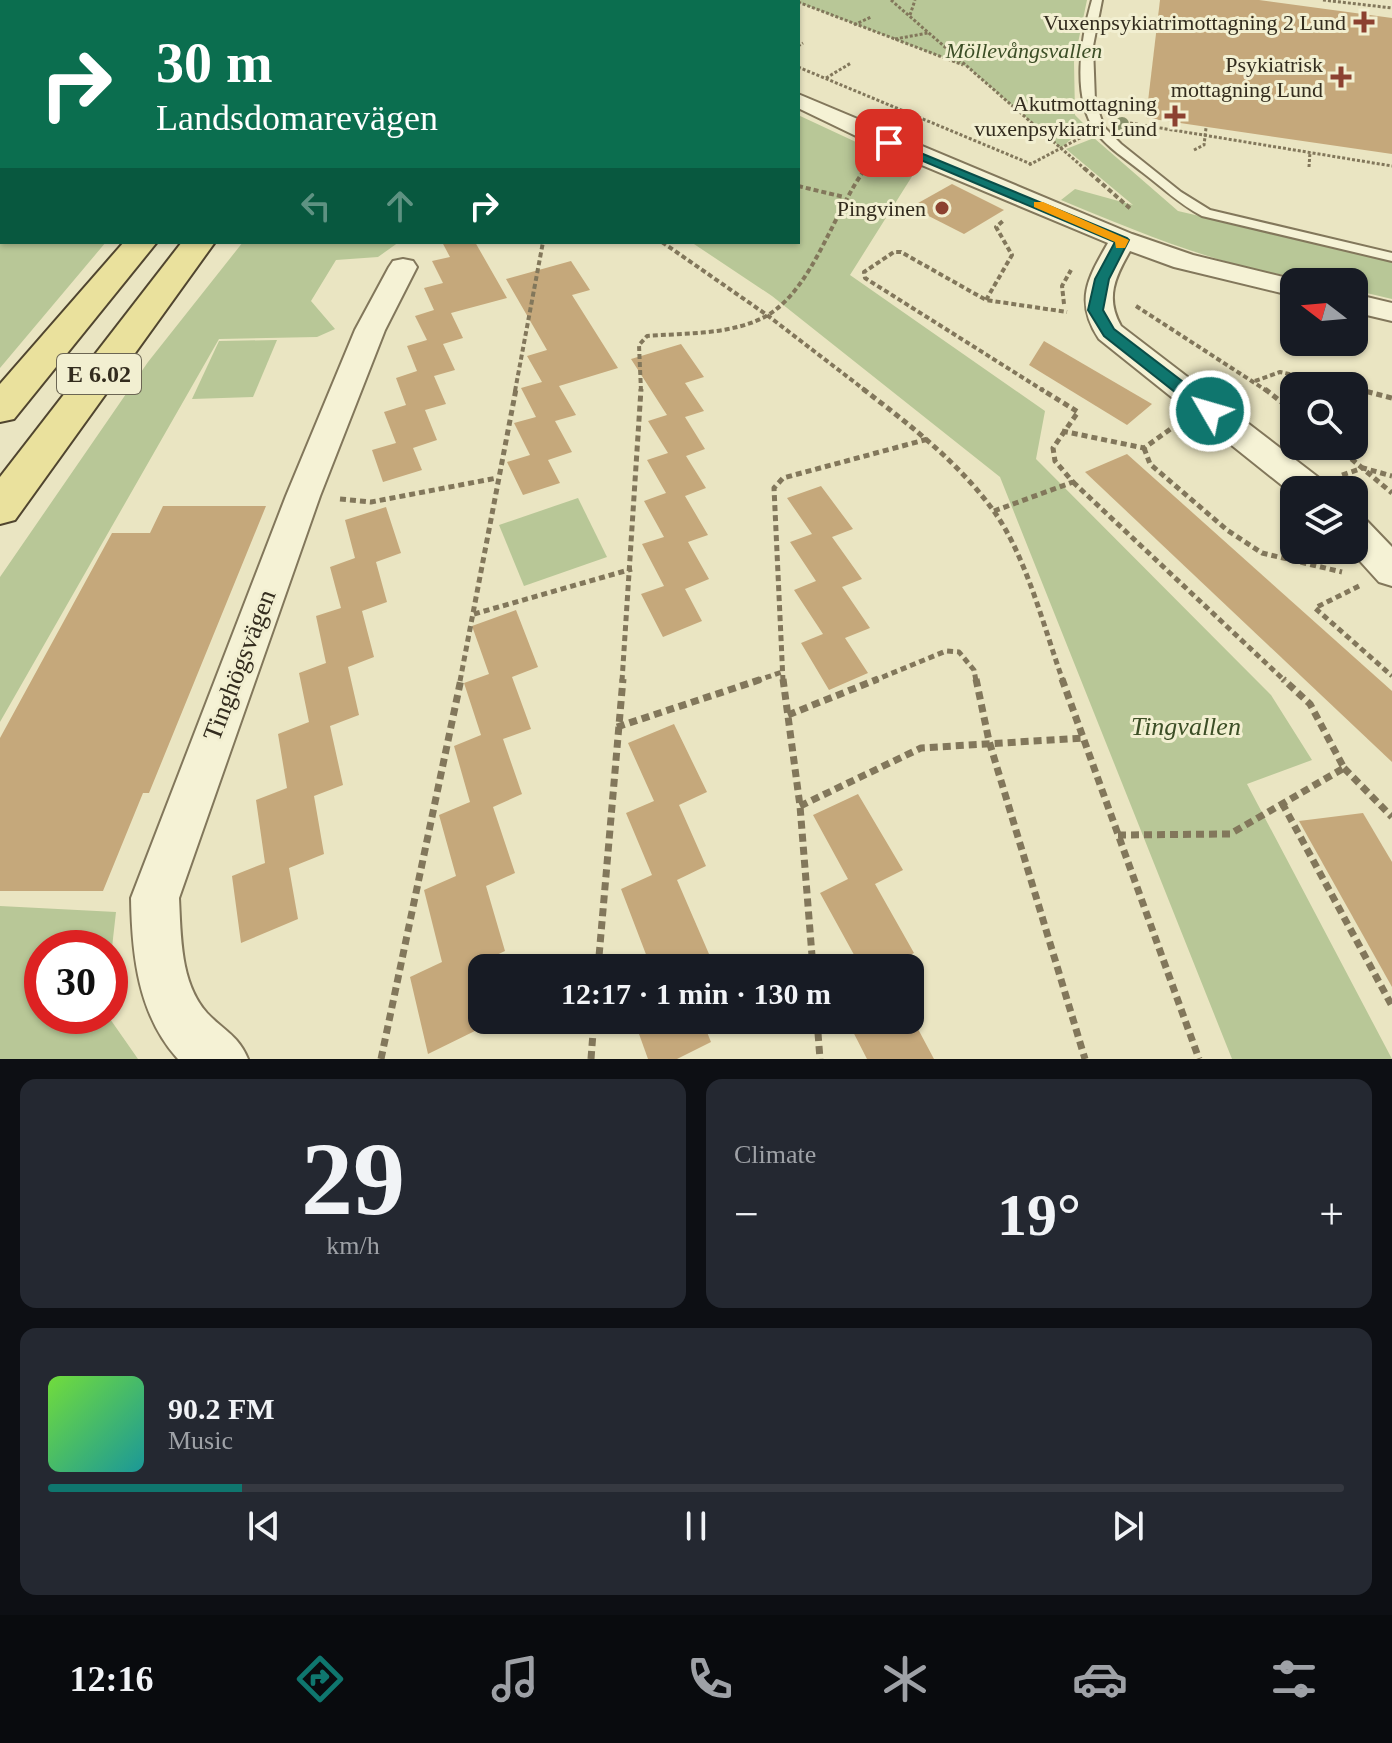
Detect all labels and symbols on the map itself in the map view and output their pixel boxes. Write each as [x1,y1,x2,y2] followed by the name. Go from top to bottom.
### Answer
[1043,10,1346,35] place label: Vuxenpsykiatrimottagning 2 Lund
[1353,11,1375,33] marker: Vuxenpsykiatrimottagning 2 Lund
[945,38,1102,63] park label: Möllevångsvallen
[1171,52,1323,102] place label: Psykiatrisk mottagning Lund
[1330,66,1352,88] marker: Psykiatrisk mottagning Lund
[974,91,1157,141] place label: Akutmottagning vuxenpsykiatri Lund
[1164,105,1186,127] marker: Akutmottagning vuxenpsykiatri Lund
[855,109,923,177] pin
[837,196,926,221] place label: Pingvinen
[933,199,951,217] marker: Pingvinen
[1280,268,1368,356] north arrow
[57,354,141,394] road number: E 6.02
[1168,369,1252,453] position arrow
[197,586,282,745] street label: Tinghögsvägen
[1131,712,1241,741] park label: Tingvallen
[24,930,128,1034] speed limit sign: 30

